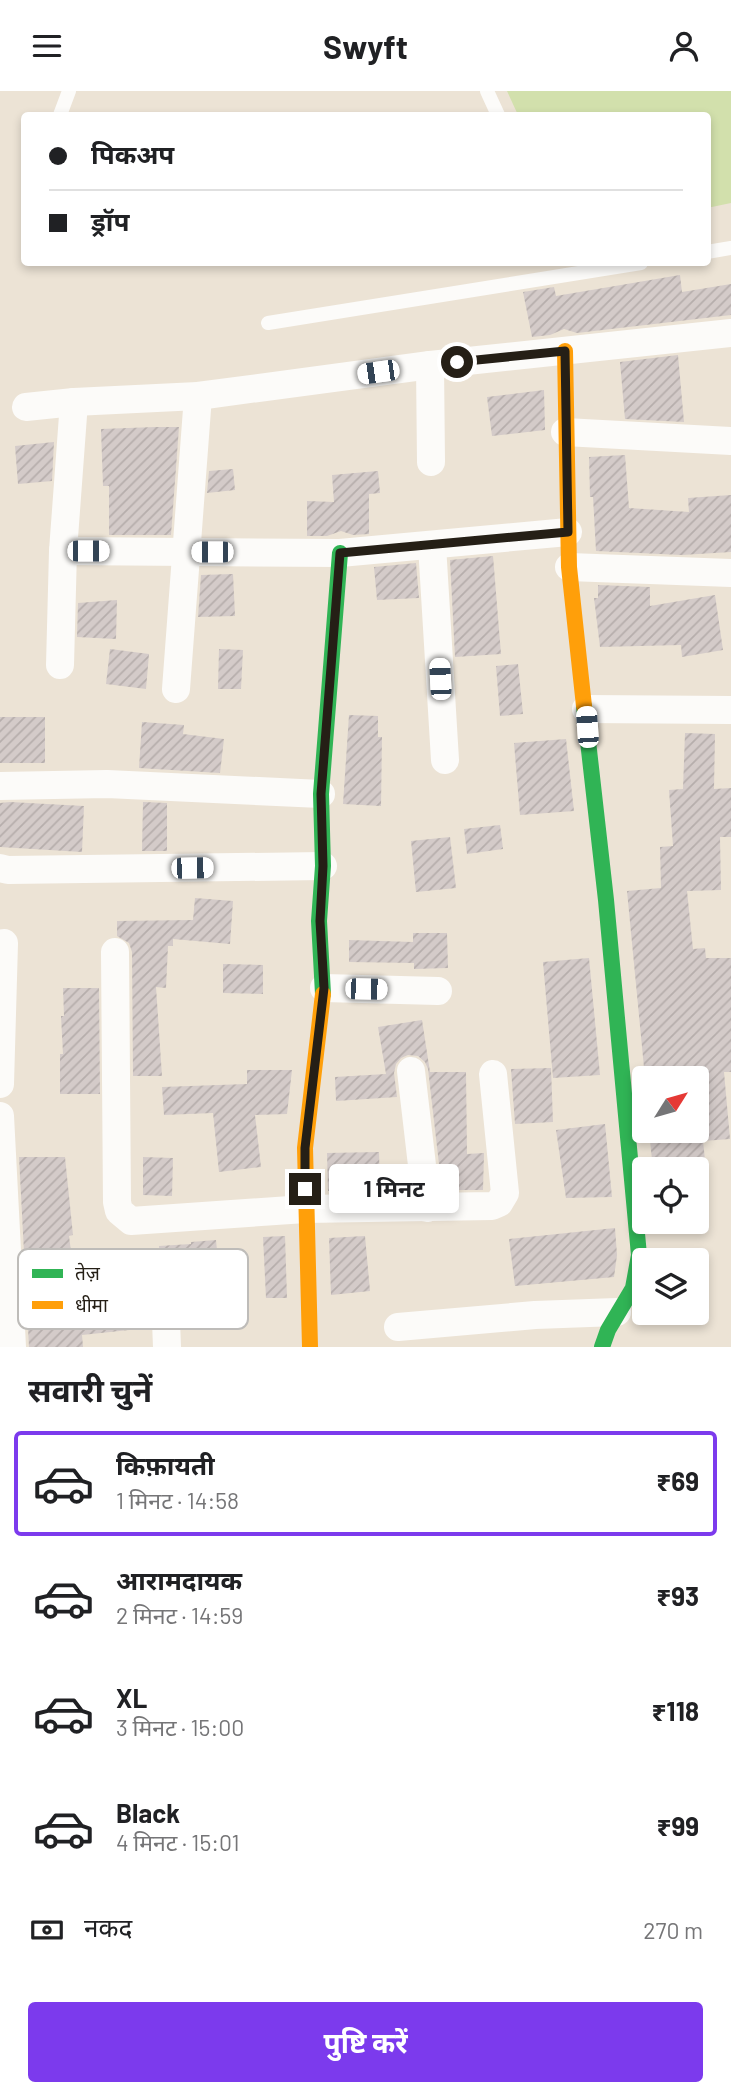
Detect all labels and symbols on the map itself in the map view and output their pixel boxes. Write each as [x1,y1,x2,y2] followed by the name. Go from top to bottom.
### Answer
[441,346,473,378] route start
[356,359,401,385] car
[68,541,110,562] car
[192,542,234,563] car
[429,657,452,701] car
[576,705,599,749] car
[171,857,214,879] car
[345,978,388,1000] car
[632,1066,709,1143] north arrow
[330,1165,459,1213] callout: 1 मिनट
[289,1173,321,1205] route end
[18,1249,248,1329] legend
[75,1261,101,1284] text: तेज़
[75,1293,109,1316] text: धीमा

